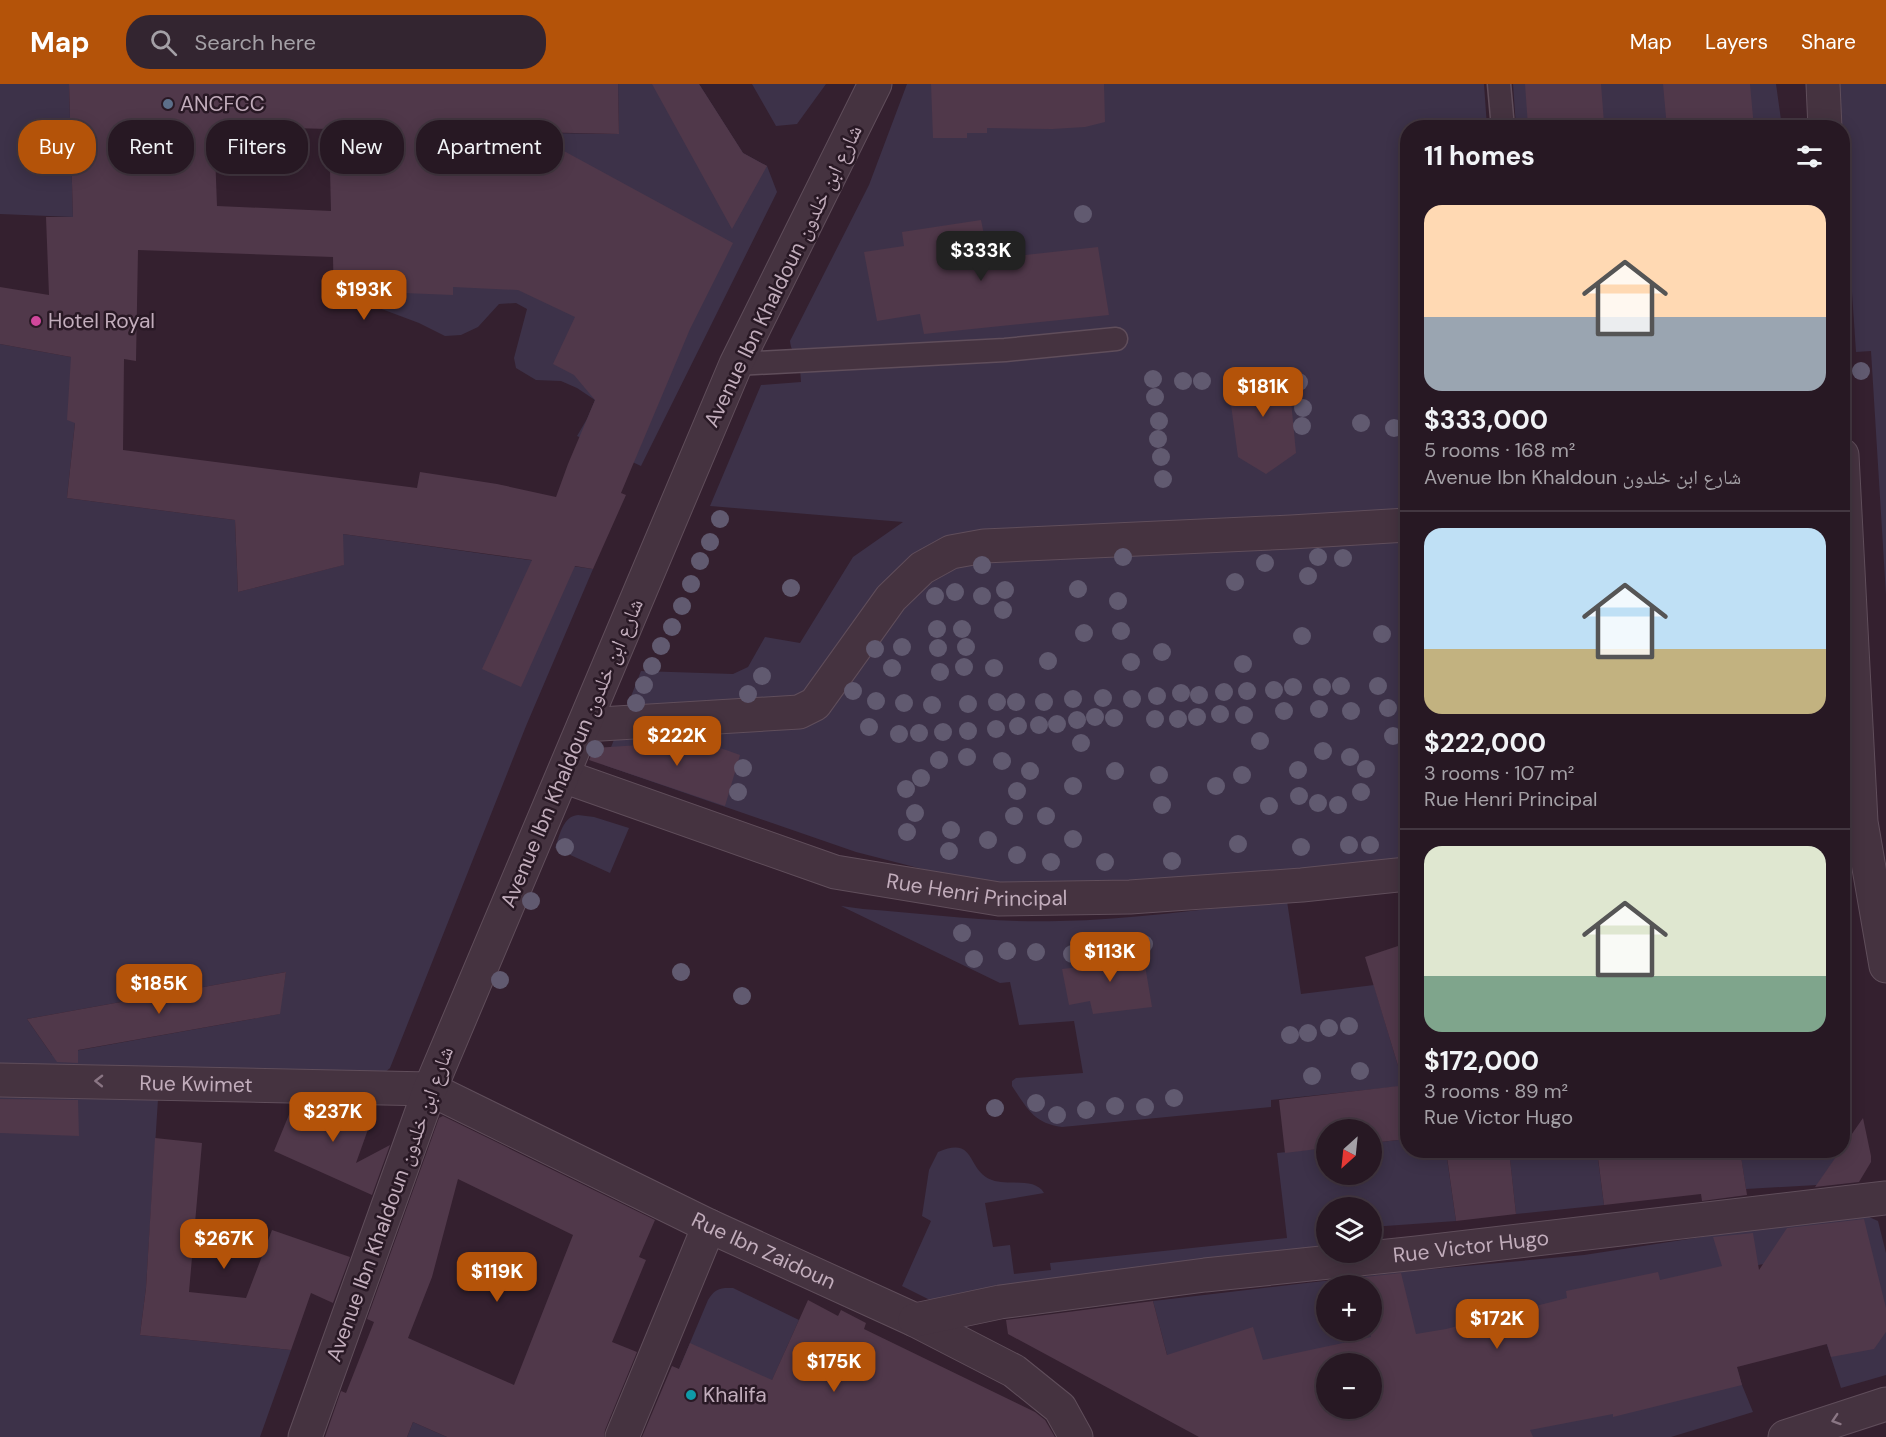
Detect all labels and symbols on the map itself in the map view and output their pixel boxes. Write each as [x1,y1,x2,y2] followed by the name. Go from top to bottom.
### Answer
[180,90,265,118] place label: ANCFCC
[161,97,175,111] marker: ANCFCC
[697,120,869,432] street label: Avenue Ibn Khaldoun شارع ابن خلدون
[939,231,1023,282] pin: $333K
[322,270,406,321] pin: $193K
[48,307,155,335] place label: Hotel Royal
[29,314,43,328] marker: Hotel Royal
[1221,367,1305,418] pin: $181K
[494,594,650,912] street label: Avenue Ibn Khaldoun شارع ابن خلدون
[635,716,719,767] pin: $222K
[884,867,1068,913] street label: Rue Henri Principal
[1068,932,1152,983] pin: $113K
[117,964,201,1015] pin: $185K
[320,1043,460,1365] street label: Avenue Ibn Khaldoun شارع ابن خلدون
[139,1069,253,1099] street label: Rue Kwimet
[94,1075,103,1087] one-way arrow
[291,1092,375,1143] pin: $237K
[1316,1119,1382,1185] north arrow
[687,1206,840,1296] street label: Rue Ibn Zaidoun
[182,1219,266,1270] pin: $267K
[1391,1224,1550,1269] street label: Rue Victor Hugo
[455,1252,539,1303] pin: $119K
[1455,1299,1539,1350] pin: $172K
[792,1342,876,1393] pin: $175K
[703,1381,767,1409] place label: Khalifa
[684,1388,698,1402] marker: Khalifa
[1831,1413,1842,1426] one-way arrow

